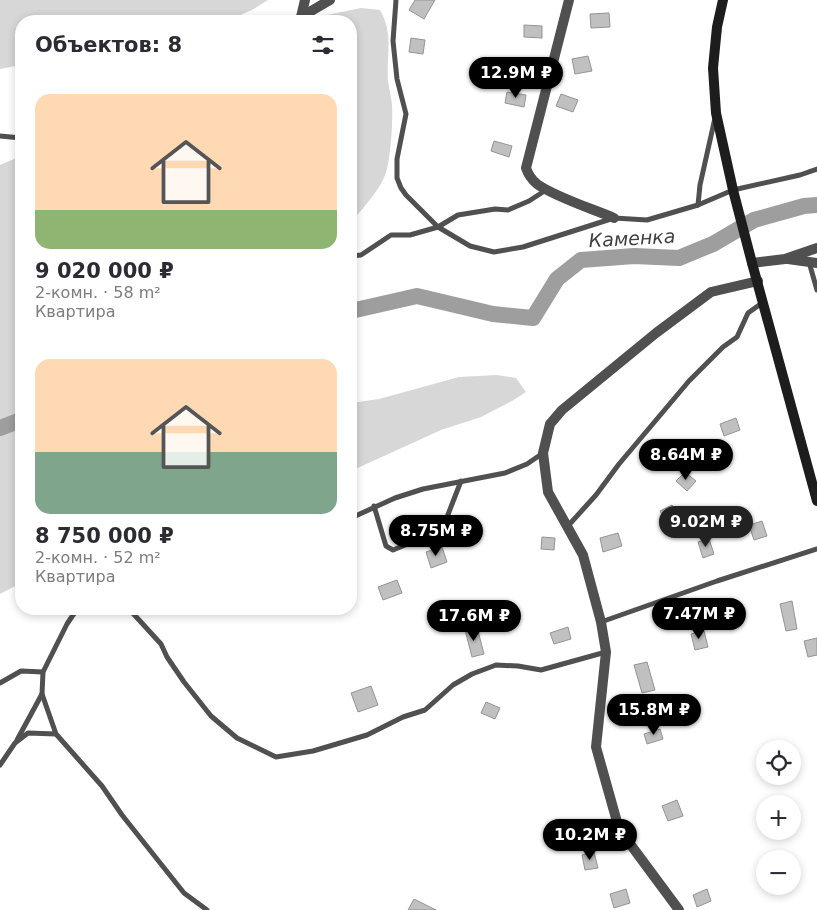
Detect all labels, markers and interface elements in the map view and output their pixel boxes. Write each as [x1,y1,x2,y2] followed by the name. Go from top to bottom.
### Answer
[309,31,337,59] icon: filters
[35,33,182,57] text: Объектов: 8
[470,56,562,99] pin: 12.9M ₽
[480,63,552,82] text: 12.9M ₽
[141,127,231,217] icon: home
[588,225,676,251] water label: Каменка
[35,259,174,283] text: 9 020 000 ₽
[35,283,161,302] text: 2-комн. · 58 m²
[35,302,115,321] text: Квартира
[141,392,231,482] icon: home
[640,438,732,481] pin: 8.64M ₽
[650,445,722,464] text: 8.64M ₽
[660,506,752,548] pin: 9.02M ₽
[670,512,742,531] text: 9.02M ₽
[390,514,482,557] pin: 8.75M ₽
[400,521,472,540] text: 8.75M ₽
[35,524,174,548] text: 8 750 000 ₽
[35,548,161,567] text: 2-комн. · 52 m²
[35,567,115,586] text: Квартира
[653,598,745,640] pin: 7.47M ₽
[428,600,520,642] pin: 17.6M ₽
[663,604,735,623] text: 7.47M ₽
[438,606,510,625] text: 17.6M ₽
[608,694,700,736] pin: 15.8M ₽
[618,700,690,719] text: 15.8M ₽
[756,740,801,895] map controls
[756,740,801,785] button: locate
[756,795,801,840] button: +
[544,818,636,861] pin: 10.2M ₽
[554,825,626,844] text: 10.2M ₽
[756,850,801,895] button: −

